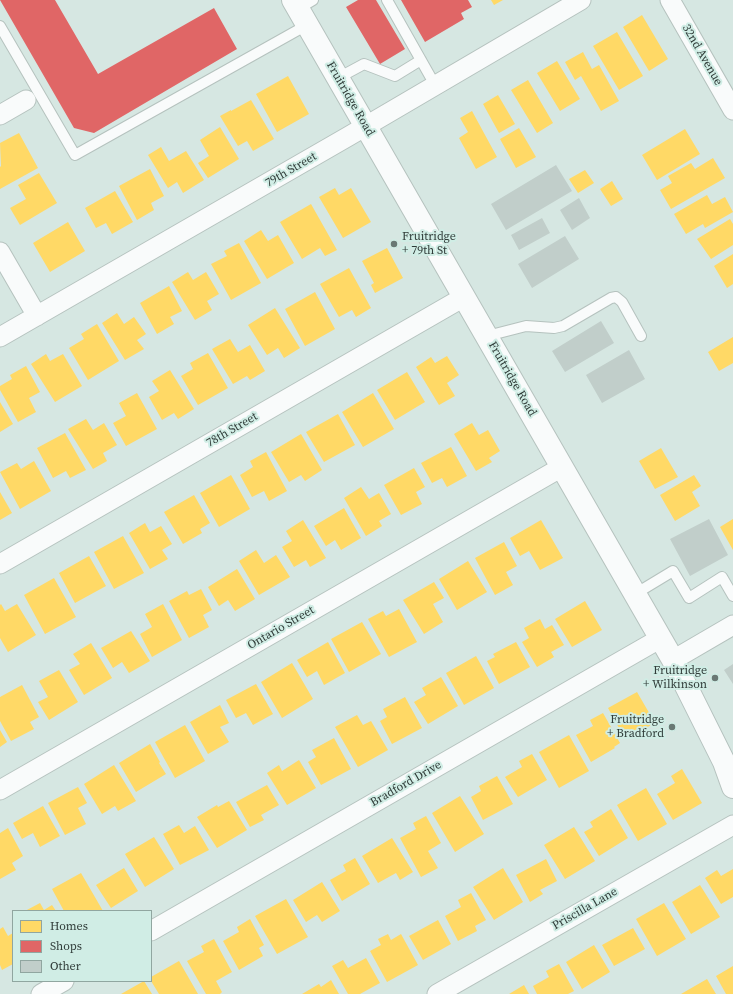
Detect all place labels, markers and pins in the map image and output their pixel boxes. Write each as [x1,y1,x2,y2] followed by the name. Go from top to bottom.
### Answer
[402,230,456,258] place label: Fruitridge + 79th St
[389,239,399,249] marker: Fruitridge + 79th St
[643,664,707,692] place label: Fruitridge + Wilkinson
[710,673,720,683] marker: Fruitridge + Wilkinson
[607,713,664,741] place label: Fruitridge + Bradford
[667,722,677,732] marker: Fruitridge + Bradford

